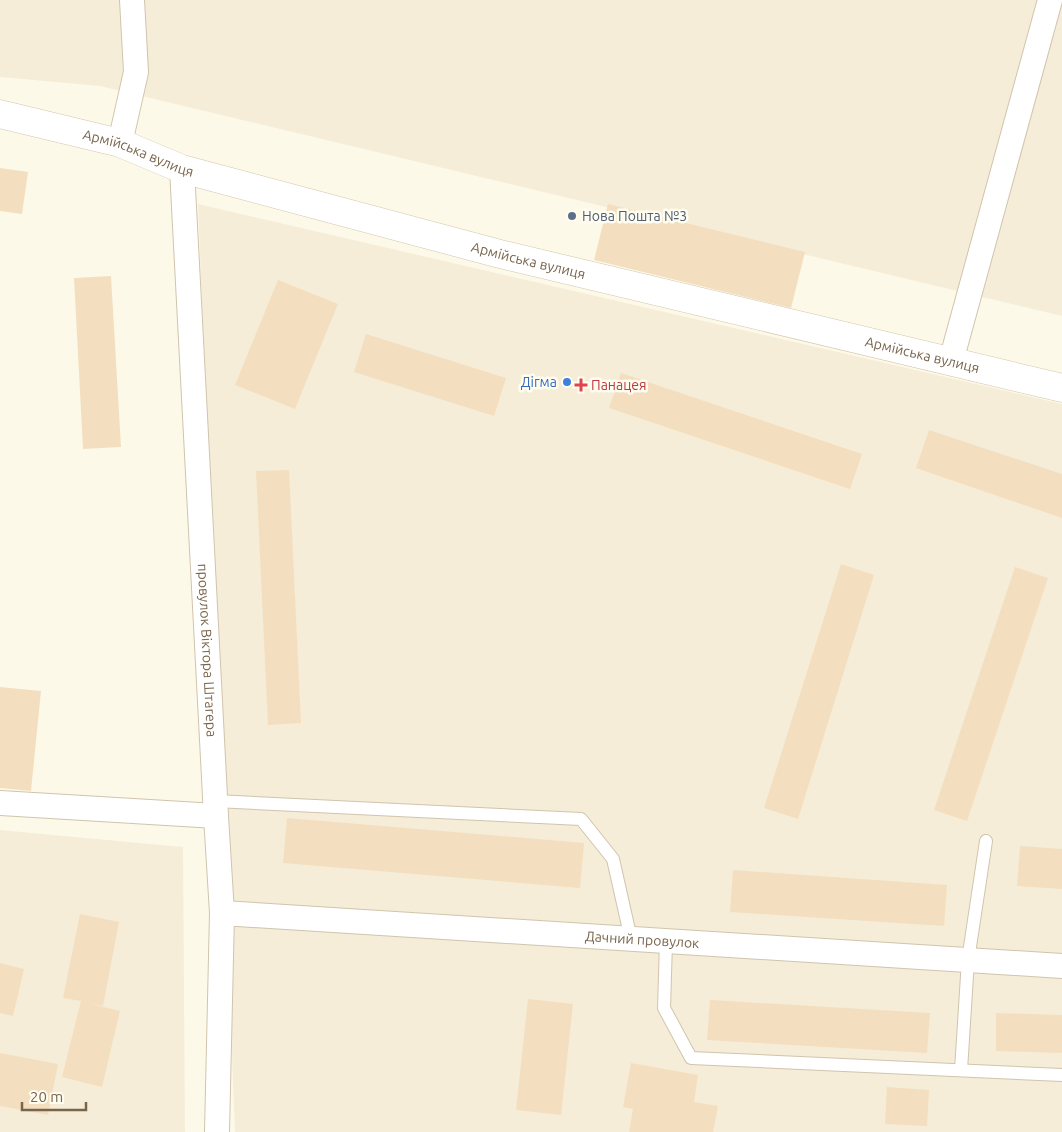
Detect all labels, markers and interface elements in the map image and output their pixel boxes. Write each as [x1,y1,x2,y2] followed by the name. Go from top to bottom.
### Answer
[81,126,196,180] street label: Армійська вулиця
[582,208,687,224] place label: Нова Пошта №3
[566,210,578,222] marker: Нова Пошта №3
[470,239,587,282] street label: Армійська вулиця
[864,333,981,376] street label: Армійська вулиця
[521,374,557,390] place label: Дігма
[561,376,573,388] marker: Дігма
[591,377,647,393] place label: Панацея
[575,379,587,391] marker: Панацея
[195,563,220,738] street label: провулок Віктора Штагера
[584,928,700,951] street label: Дачний провулок
[22,1080,86,1112] scale bar
[30,1088,63,1105] text: 20 m

